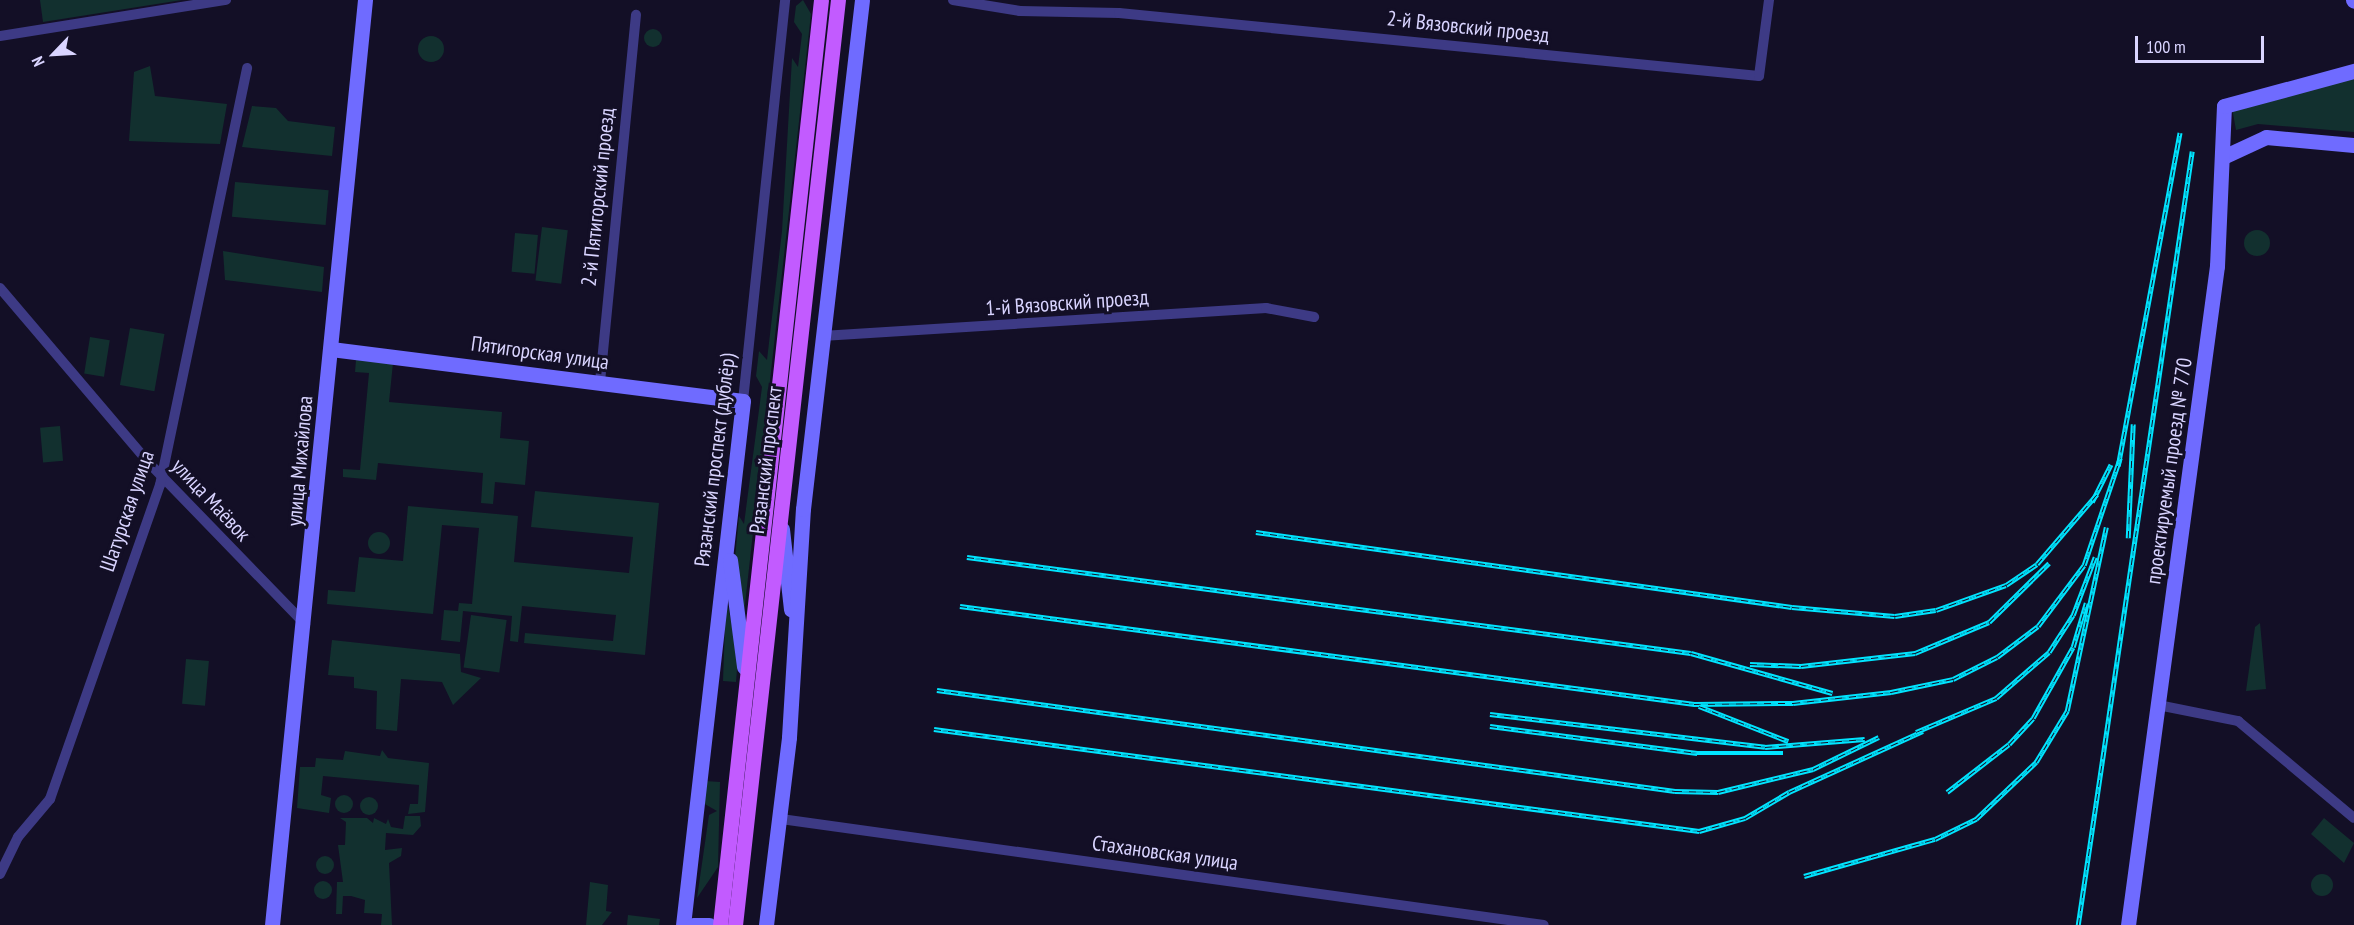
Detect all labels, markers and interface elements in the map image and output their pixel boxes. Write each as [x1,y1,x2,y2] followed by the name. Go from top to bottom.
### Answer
[1386,6,1550,48] street label: 2-й Вязовский проезд
[24,24,84,84] north arrow
[2138,24,2267,62] scale bar
[2146,35,2186,58] text: 100 m
[27,53,49,70] text: N
[576,106,620,288] street label: 2-й Пятигорский проезд
[985,285,1149,321] street label: 1-й Вязовский проезд
[469,331,611,375] street label: Пятигорская улица
[689,352,741,568] street label: Рязанский проспект (дублёр)
[2141,356,2197,586] street label: проектируемый проезд № 770
[744,385,788,535] street label: Рязанский проспект
[282,395,318,527] street label: улица Михайлова
[94,447,160,575] street label: Шатурская улица
[166,454,256,546] street label: улица Маёвок
[1090,830,1240,876] street label: Стахановская улица

